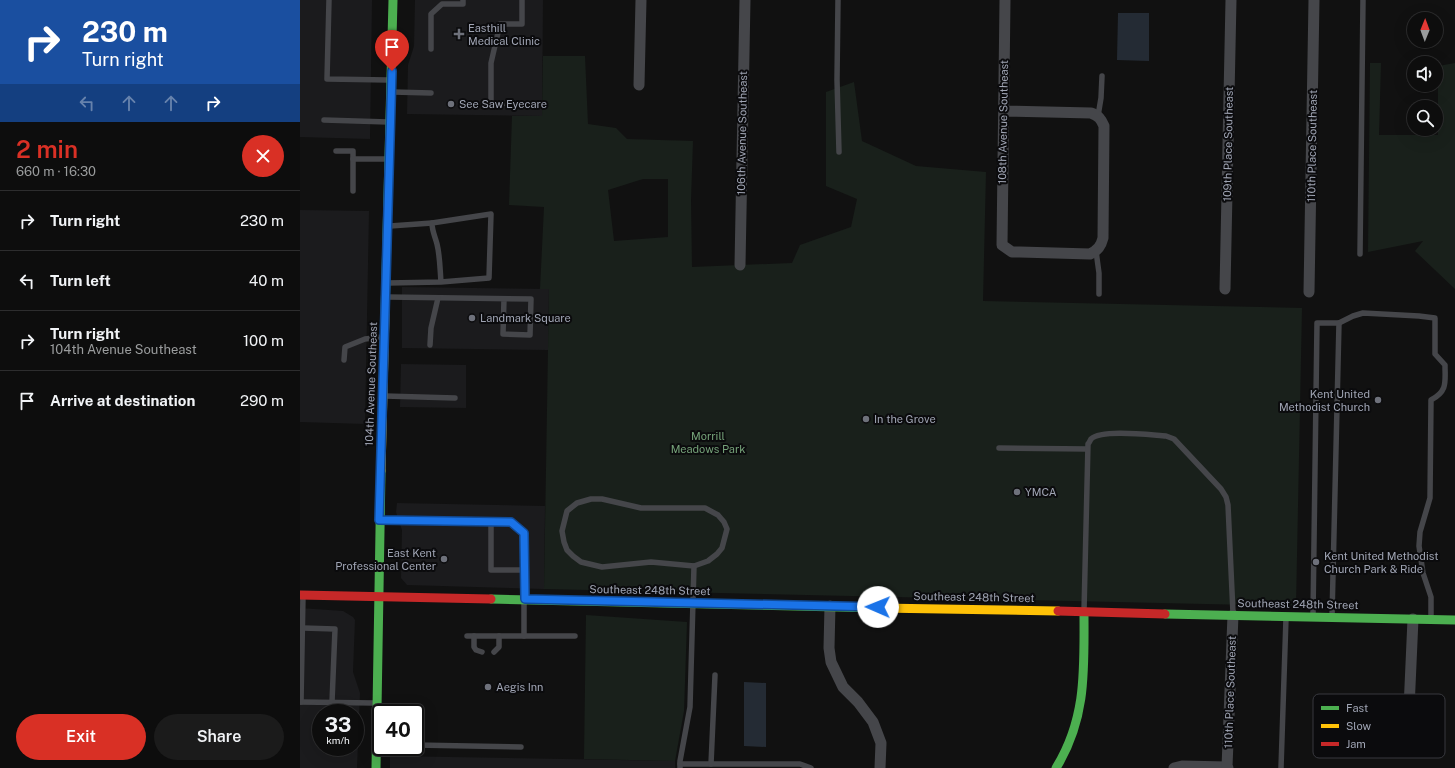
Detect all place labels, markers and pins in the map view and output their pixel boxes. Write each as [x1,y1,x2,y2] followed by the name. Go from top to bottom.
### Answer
[468,22,540,47] place label: Easthill Medical Clinic
[453,28,465,40] marker: Easthill Medical Clinic
[375,30,409,71] pin
[459,98,547,110] place label: See Saw Eyecare
[446,99,456,109] marker: See Saw Eyecare
[480,312,571,324] place label: Landmark Square
[467,313,477,323] marker: Landmark Square
[1279,388,1370,413] place label: Kent United Methodist Church
[1373,395,1383,405] marker: Kent United Methodist Church
[874,413,936,425] place label: In the Grove
[861,414,871,424] marker: In the Grove
[1025,486,1057,498] place label: YMCA
[1012,487,1022,497] marker: YMCA
[335,547,436,572] place label: East Kent Professional Center
[1324,550,1438,575] place label: Kent United Methodist Church Park & Ride
[439,554,449,564] marker: East Kent Professional Center
[1311,557,1321,567] marker: Kent United Methodist Church Park & Ride
[496,681,543,693] place label: Aegis Inn
[483,682,493,692] marker: Aegis Inn

